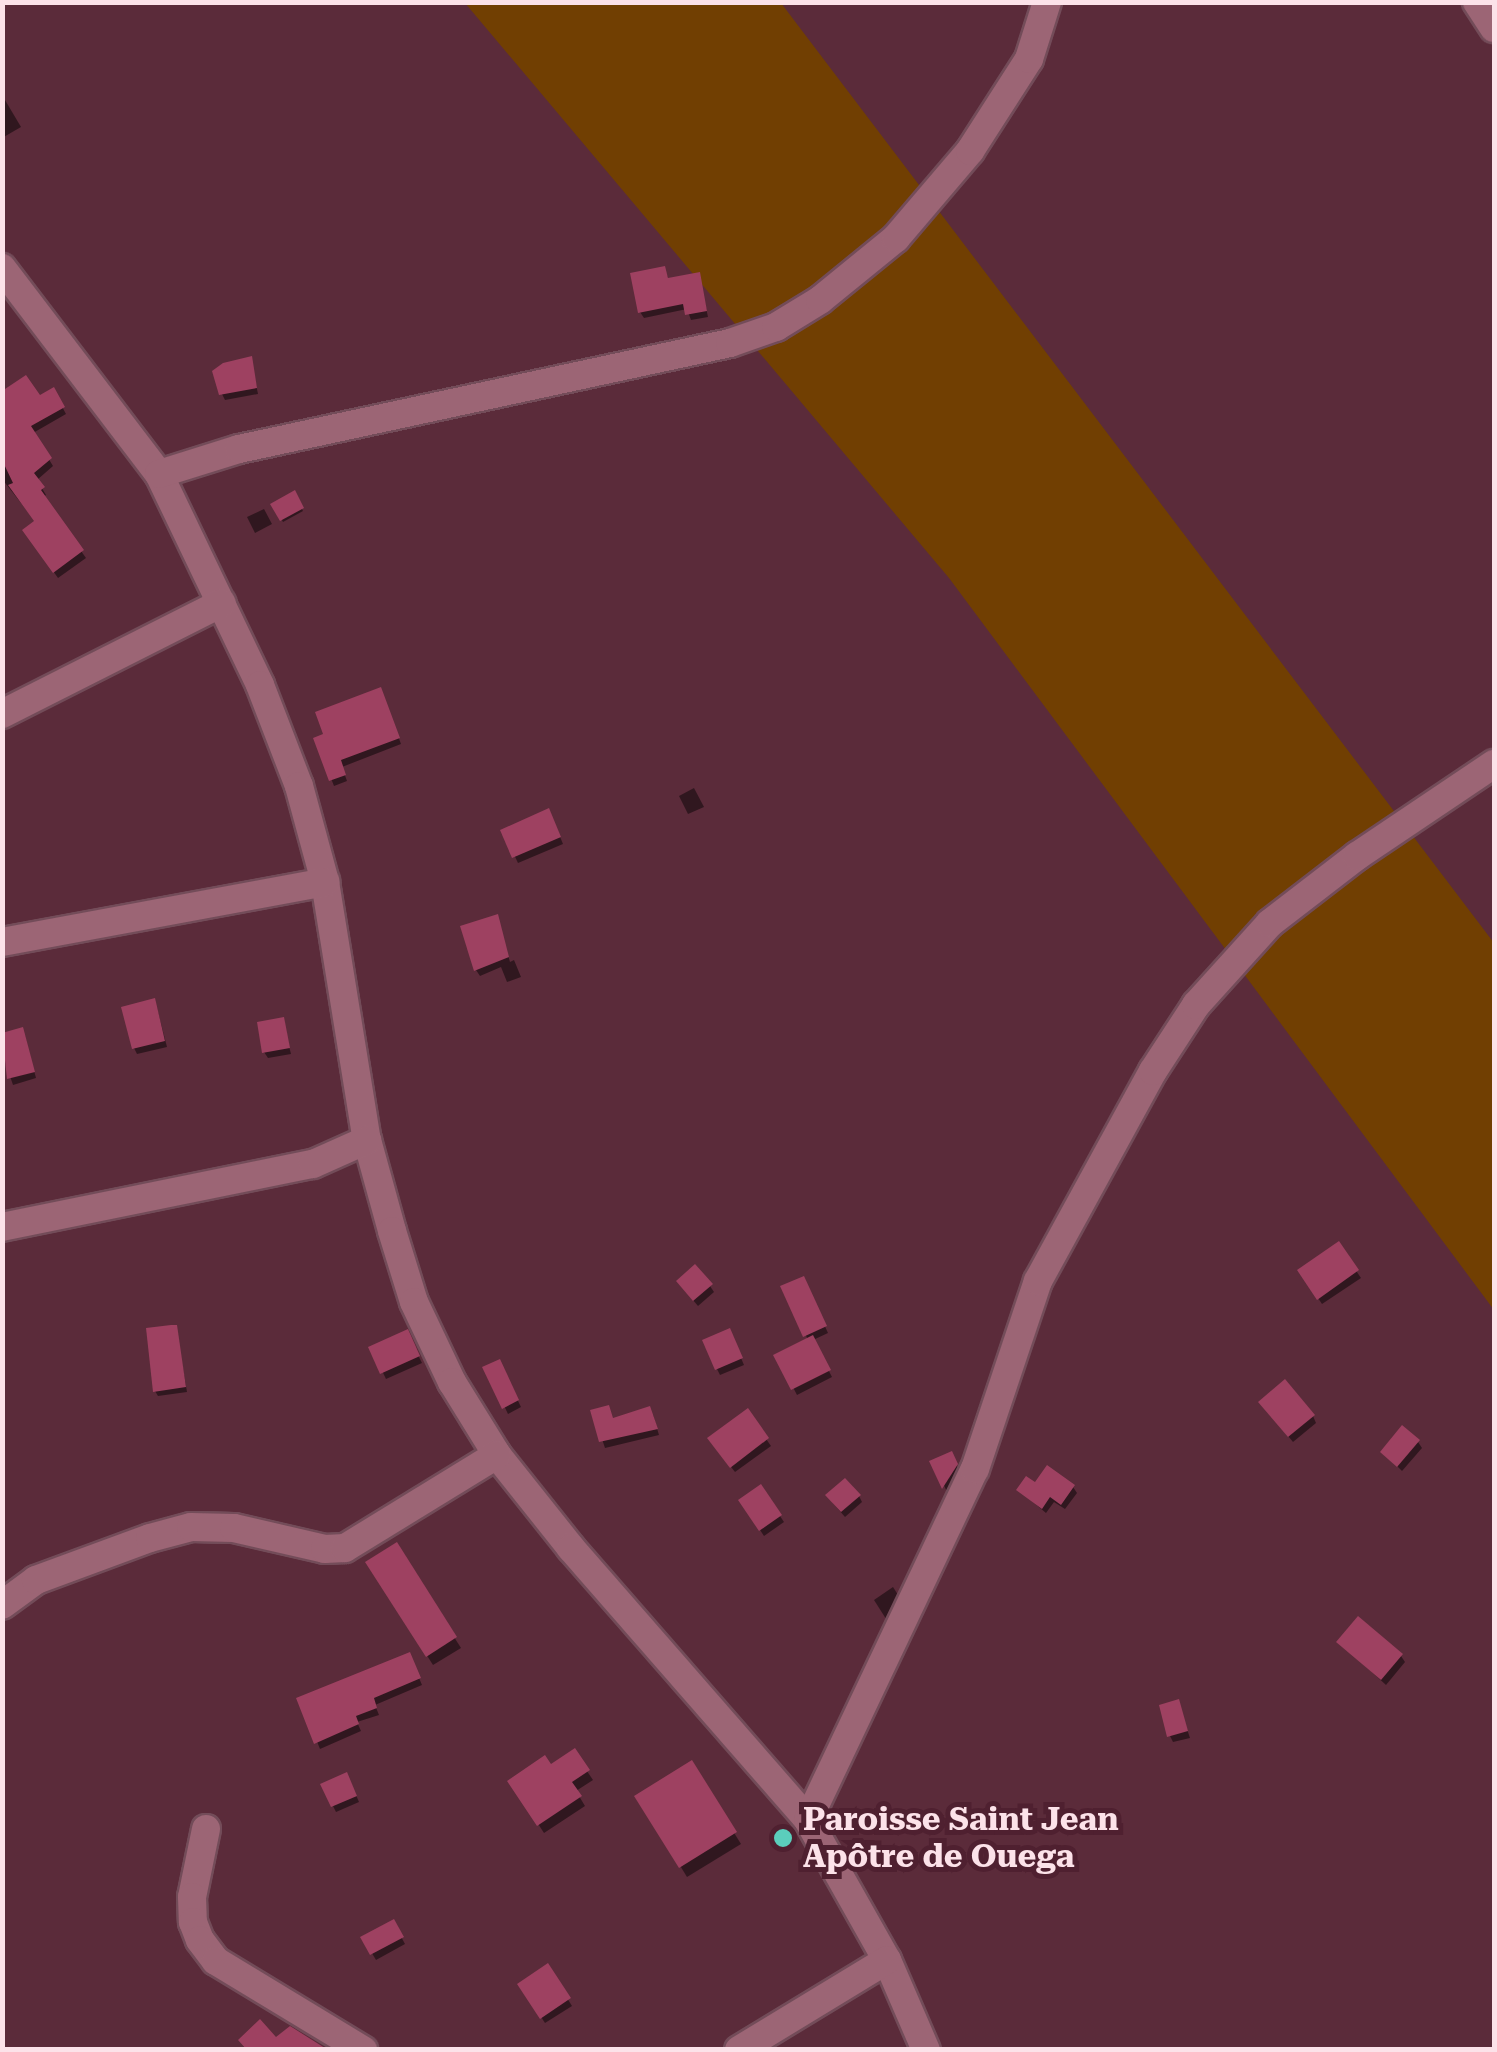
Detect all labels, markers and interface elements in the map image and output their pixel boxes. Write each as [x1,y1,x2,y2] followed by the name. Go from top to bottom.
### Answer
[803,1801,1119,1876] place label: Paroisse Saint Jean Apôtre de Ouega
[772,1827,794,1849] marker: Paroisse Saint Jean Apôtre de Ouega

